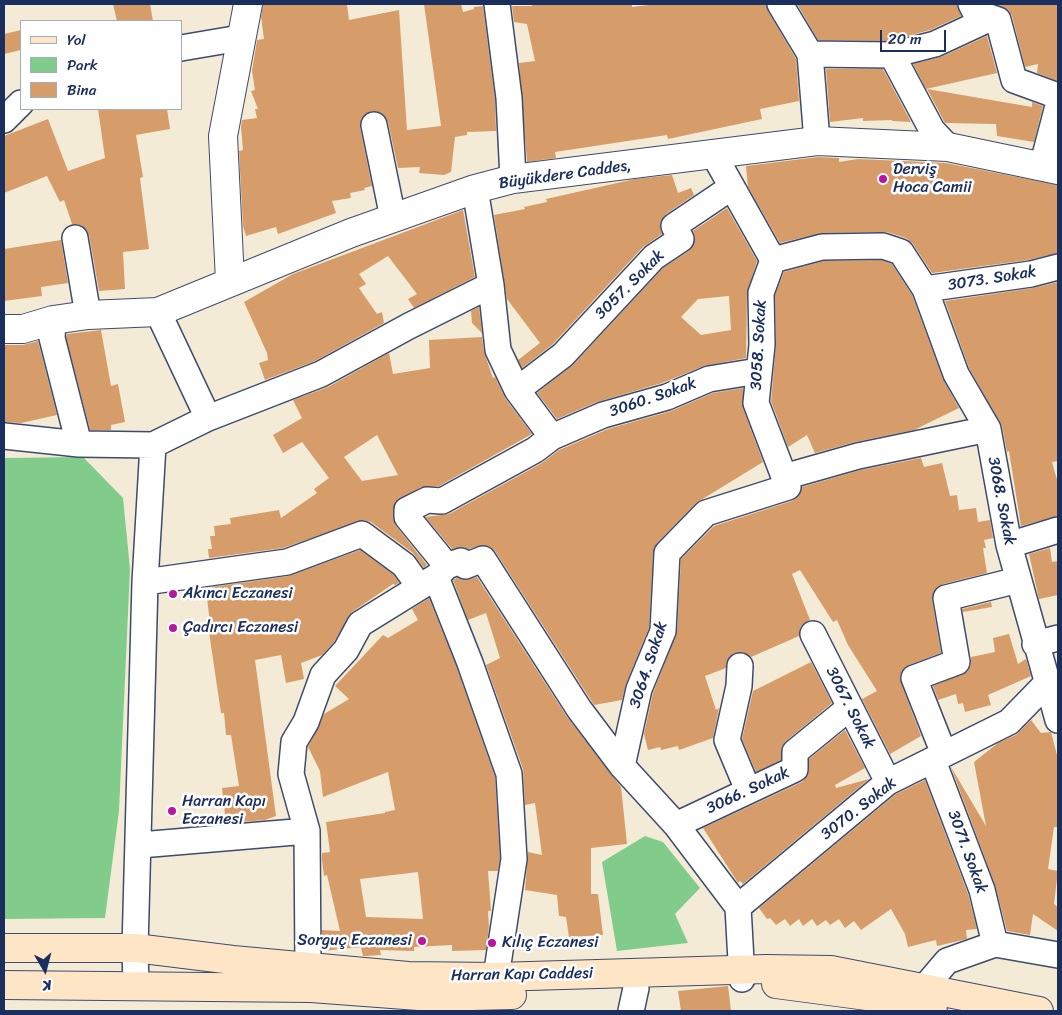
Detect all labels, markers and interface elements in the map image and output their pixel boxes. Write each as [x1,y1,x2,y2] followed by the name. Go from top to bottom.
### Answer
[20,20,182,110] legend
[882,20,948,52] scale bar
[888,26,922,52] text: 20 m
[67,27,86,53] text: Yol
[67,52,98,78] text: Park
[67,77,96,103] text: Bina
[498,156,632,194] street label: Büyükdere Caddes,
[893,160,972,198] place label: Derviş Hoca Camii
[877,173,889,185] marker: Derviş Hoca Camii
[591,246,669,324] street label: 3057. Sokak
[947,263,1037,295] street label: 3073. Sokak
[747,299,771,391] street label: 3058. Sokak
[607,374,699,422] street label: 3060. Sokak
[983,455,1019,547] street label: 3068. Sokak
[183,584,293,604] place label: Akıncı Eczanesi
[167,588,179,600] marker: Akıncı Eczanesi
[183,618,298,638] place label: Çadırcı Eczanesi
[626,619,672,711] street label: 3064. Sokak
[167,622,179,634] marker: Çadırcı Eczanesi
[821,664,879,752] street label: 3067. Sokak
[703,763,793,819] street label: 3066. Sokak
[817,774,901,844] street label: 3070. Sokak
[182,792,266,830] place label: Harran Kapı Eczanesi
[166,805,178,817] marker: Harran Kapı Eczanesi
[943,808,991,896] street label: 3071. Sokak
[297,931,412,951] place label: Sorguç Eczanesi
[502,933,598,953] place label: Kılıç Eczanesi
[416,935,428,947] marker: Sorguç Eczanesi
[486,937,498,949] marker: Kılıç Eczanesi
[20,945,70,995] north arrow
[451,964,593,986] street label: Harran Kapı Caddesi
[41,972,53,998] text: K

